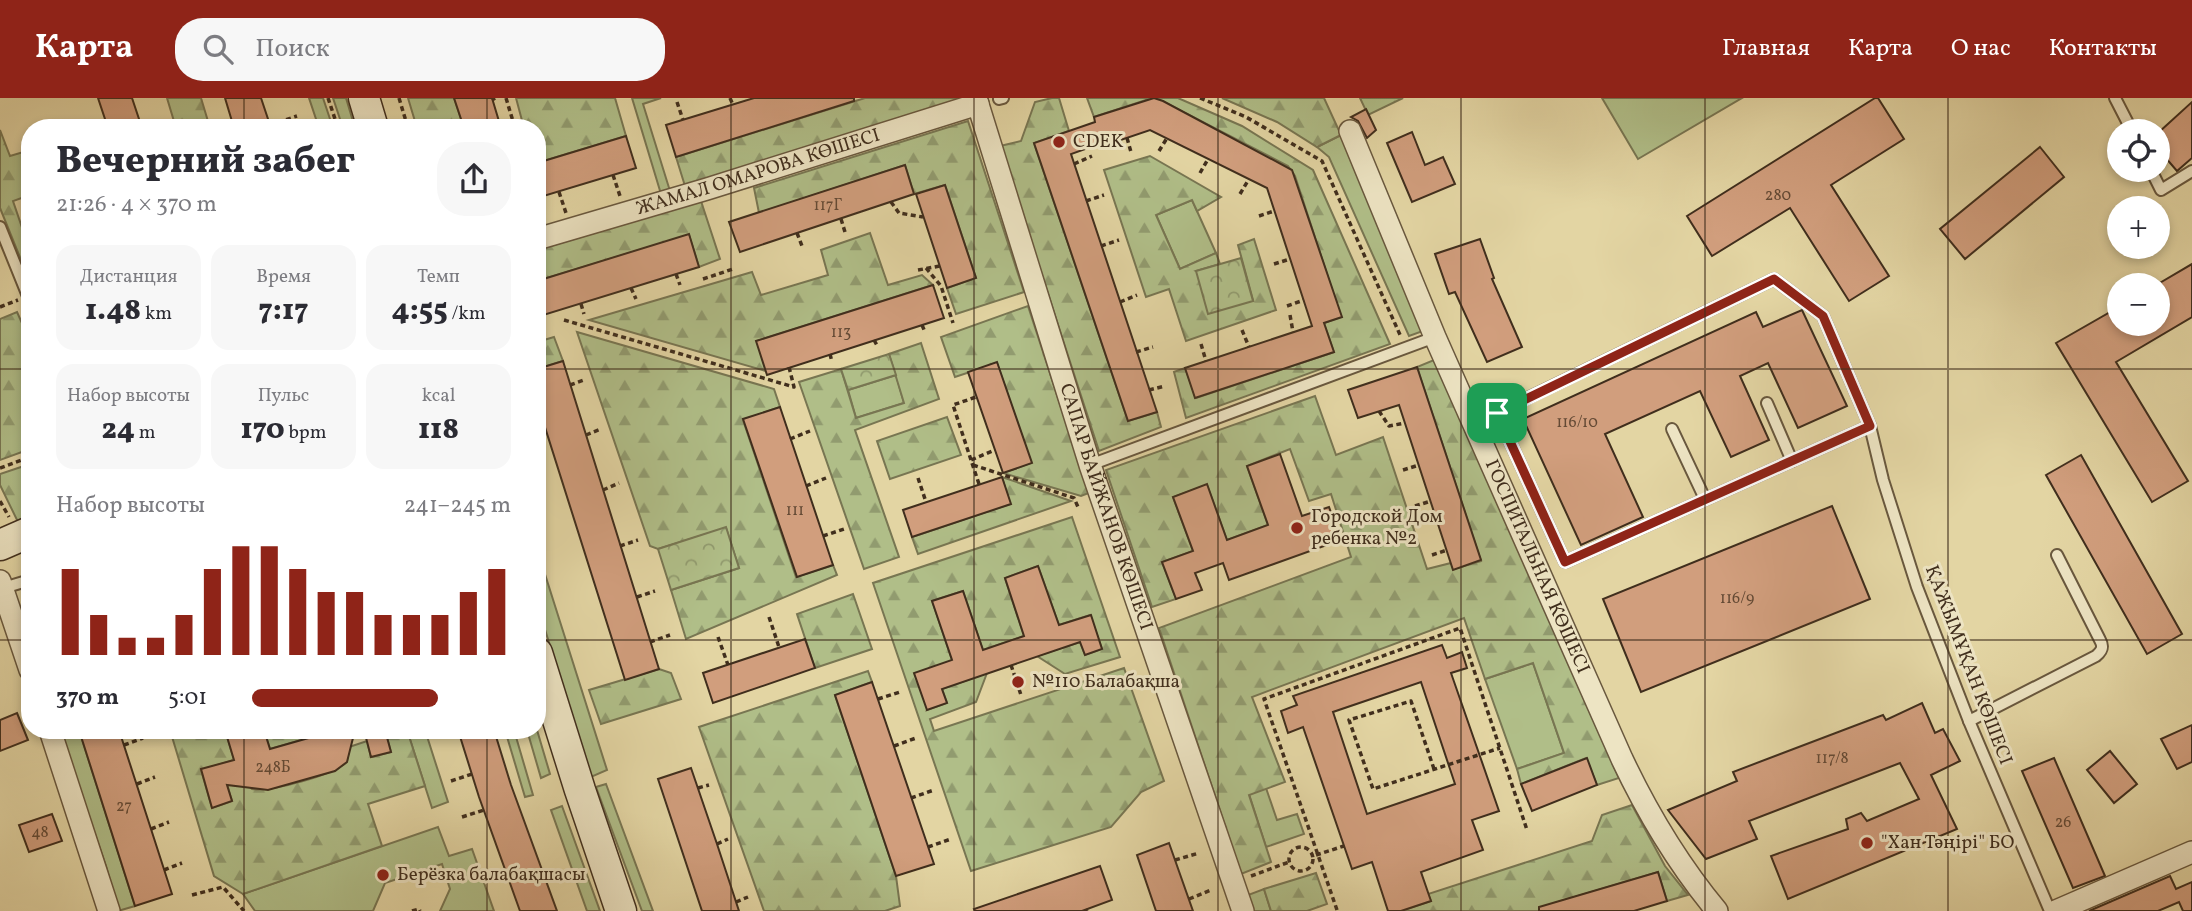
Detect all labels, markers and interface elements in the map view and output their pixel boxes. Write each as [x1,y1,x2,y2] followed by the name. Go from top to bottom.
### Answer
[175,18,665,81] search box
[35,26,133,72] text: Карта
[199,30,237,68] icon: search
[255,31,330,67] text: Поиск
[1722,32,1810,66] text: Главная
[1848,32,1913,66] text: Карта
[1951,32,2011,66] text: О нас
[2049,32,2157,66] text: Контакты
[2107,119,2170,336] map controls
[2107,119,2170,182] button: locate
[633,122,883,222] street label: ЖАМАЛ ОМАРОВА КӨШЕСІ
[1073,129,1124,155] place label: CDEK
[1051,134,1067,150] marker: CDEK
[56,136,355,189] text: Вечерний забег
[437,142,511,216] button: share
[1765,185,1791,207] house number: 280
[56,189,217,221] text: 21:26 · 4 × 370 m
[813,195,843,217] house number: 117Г
[2107,196,2170,259] button: +
[80,264,177,290] text: Дистанция
[256,264,311,290] text: Время
[417,264,460,290] text: Темп
[2107,273,2170,336] button: −
[85,290,141,332] text: 1.48
[259,290,308,332] text: 7:17
[391,290,448,332] text: 4:55
[141,301,172,327] text: km
[448,301,486,327] text: /km
[831,322,851,344] house number: 113
[1053,380,1159,634] street label: САПАР БАЙЖАНОВ КӨШЕСІ
[67,383,190,409] text: Набор высоты
[258,383,309,409] text: Пульс
[422,383,455,409] text: kcal
[1467,383,1527,443] pin
[1478,394,1516,432] icon: arrive
[102,409,135,451] text: 24
[240,409,285,451] text: 170
[418,409,459,451] text: 118
[1556,412,1598,434] house number: 116/10
[135,420,155,446] text: m
[285,420,327,446] text: bpm
[1478,455,1596,678] street label: ГОСПИТАЛЬНАЯ КӨШЕСІ
[56,490,205,522] text: Набор высоты
[404,490,511,522] text: 241–245 m
[786,500,804,522] house number: 111
[1311,504,1443,552] place label: Городской Дом ребенка №2
[1289,520,1305,536] marker: Городской Дом ребенка №2
[1918,561,2018,769] street label: ҚАЖЫМҰҚАН КӨШЕСІ
[1720,588,1754,610] house number: 116/9
[1032,669,1180,695] place label: №110 Балабақша
[1010,674,1026,690] marker: №110 Балабақша
[56,682,119,714] text: 370 m
[168,682,207,714] text: 5:01
[1815,748,1849,770] house number: 117/8
[255,757,291,779] house number: 248Б
[116,796,132,818] house number: 27
[2055,812,2071,834] house number: 26
[31,822,49,844] house number: 48
[1881,830,2014,856] place label: "Хан Тәңірі" БО
[1859,835,1875,851] marker: "Хан Тәңірі" БО
[397,862,585,888] place label: Берёзка балабақшасы
[375,867,391,883] marker: Берёзка балабақшасы

